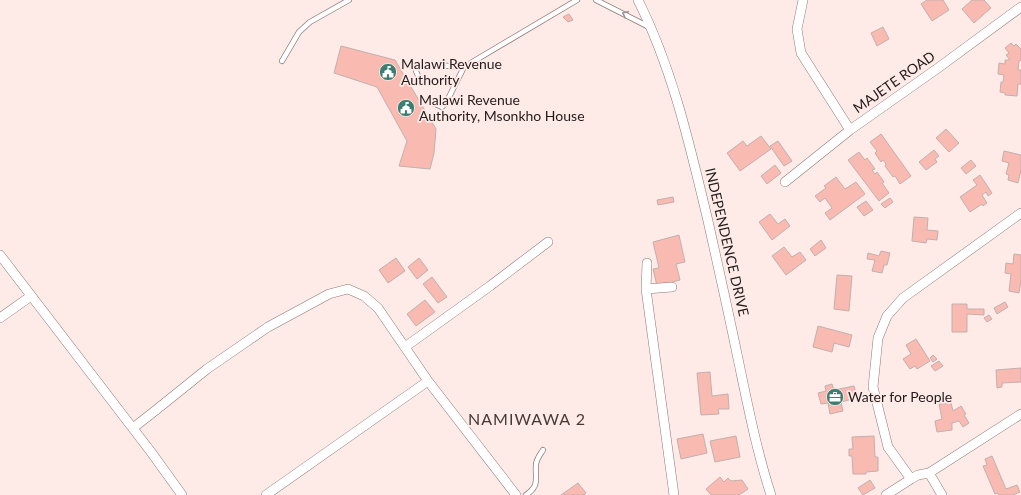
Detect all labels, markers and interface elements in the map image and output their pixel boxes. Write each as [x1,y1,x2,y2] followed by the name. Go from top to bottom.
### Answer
[621,11,629,19] one-way arrow
[849,47,938,116] street label: MAJETE ROAD
[401,55,502,88] place label: Malawi Revenue Authority
[378,62,398,82] public building icon: Malawi Revenue Authority
[419,91,585,124] place label: Malawi Revenue Authority, Msonkho House
[396,98,416,118] public building icon: Malawi Revenue Authority, Msonkho House
[702,166,753,318] street label: INDEPENDENCE DRIVE
[825,387,845,407] office icon: Water for People
[848,388,952,405] place label: Water for People
[468,409,586,428] district label: NAMIWAWA 2

